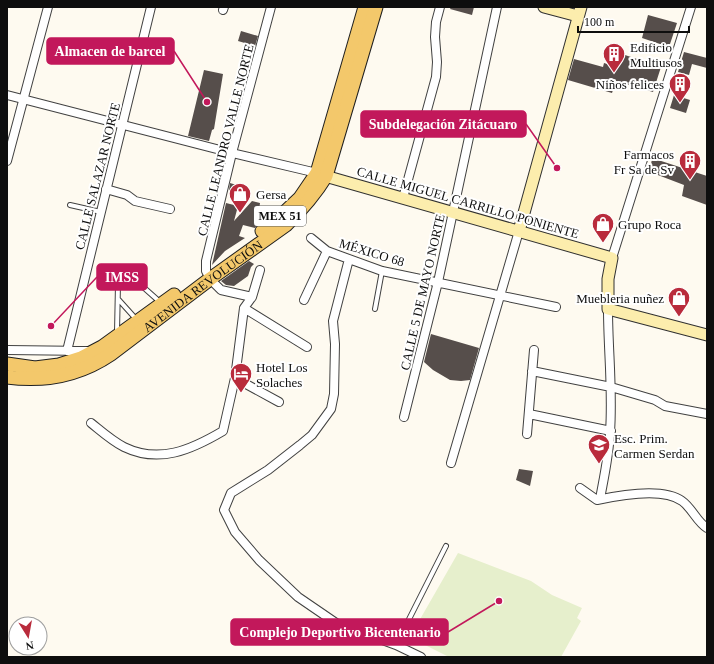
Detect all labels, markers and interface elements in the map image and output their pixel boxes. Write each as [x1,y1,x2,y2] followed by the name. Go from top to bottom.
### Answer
[578,8,689,34] scale bar
[584,15,615,29] text: 100 m
[47,38,174,64] callout: Almacen de barcel
[630,40,682,70] place label: Edificio Multiusos
[601,41,627,74] building icon: Edificio Multiusos
[194,43,257,238] street label: CALLE LEANDRO VALLE NORTE
[55,44,166,59] text: Almacen de barcel
[667,71,693,104] building icon: Niños felices
[596,77,664,92] place label: Niños felices
[72,101,123,251] street label: CALLE SALAZAR NORTE
[361,111,526,137] callout: Subdelegación Zitácuaro
[369,117,517,132] text: Subdelegación Zitácuaro
[614,147,674,177] place label: Farmacos Fr Sa de Sv
[677,148,703,181] building icon: Farmacos Fr Sa de Sv
[355,164,581,241] street label: CALLE MIGUEL CARRILLO PONIENTE
[227,181,253,214] shop icon: Gersa
[256,187,287,202] place label: Gersa
[254,206,306,226] road number: MEX 51
[590,211,616,244] shop icon: Grupo Roca
[397,213,448,372] street label: CALLE 5 DE MAYO NORTE
[618,217,681,232] place label: Grupo Roca
[337,235,406,270] street label: MÉXICO 68
[140,237,266,335] street label: AVENIDA REVOLUCIÓN
[97,264,147,290] callout: IMSS
[105,270,139,285] text: IMSS
[666,285,692,318] shop icon: Muebleria nuñez
[576,291,664,306] place label: Muebleria nuñez
[256,360,308,390] place label: Hotel Los Solaches
[228,361,254,394] hotel icon: Hotel Los Solaches
[614,431,695,461] place label: Esc. Prim. Carmen Serdan
[586,432,612,465] school or university icon: Esc. Prim. Carmen Serdan
[8,616,48,656] north arrow
[231,619,448,645] callout: Complejo Deportivo Bicentenario
[239,625,441,640] text: Complejo Deportivo Bicentenario
[25,639,35,652] text: N

